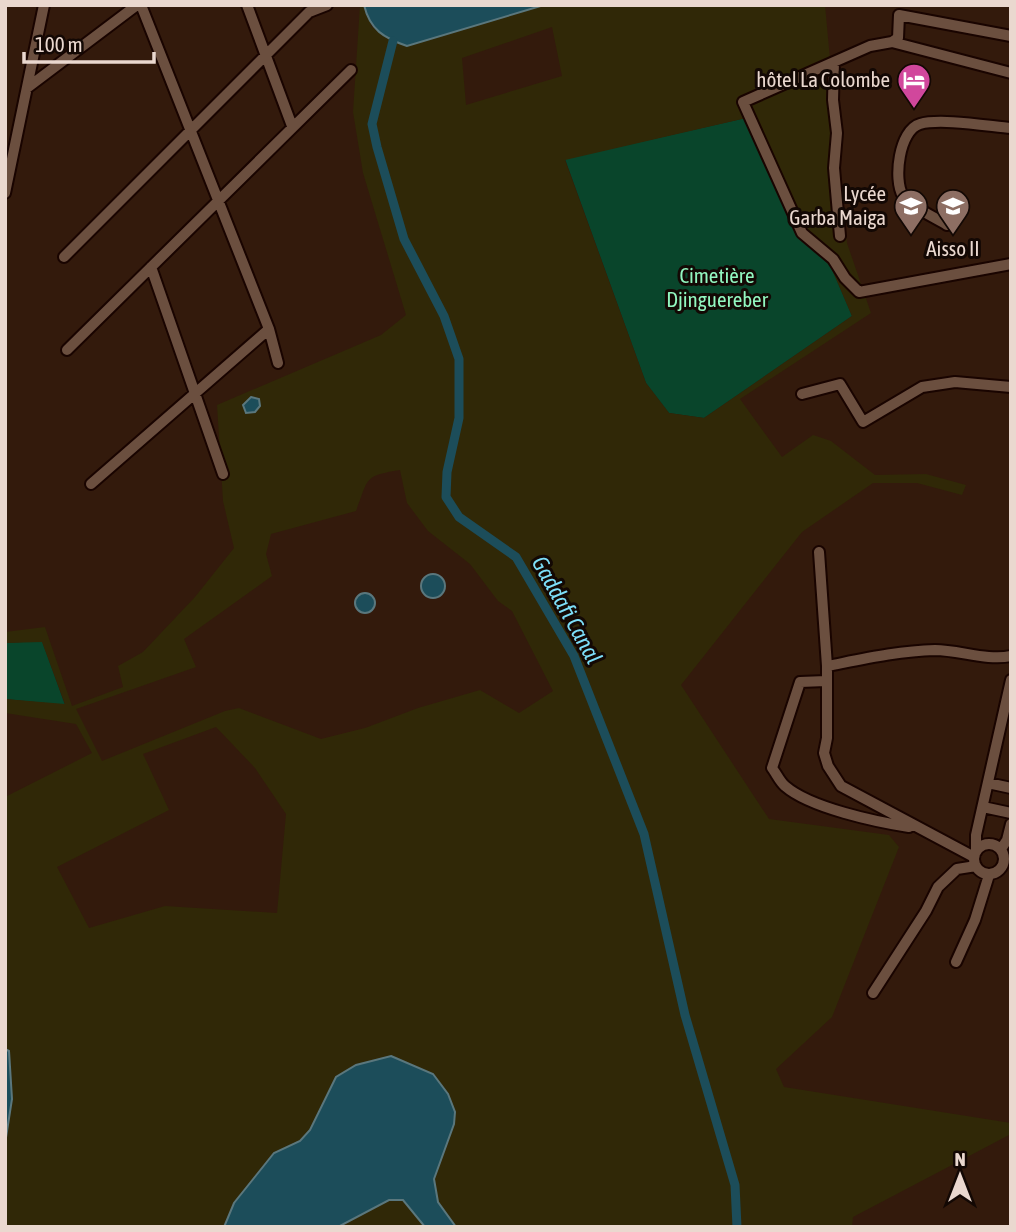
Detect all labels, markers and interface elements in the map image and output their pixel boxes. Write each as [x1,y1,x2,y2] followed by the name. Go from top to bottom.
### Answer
[24,21,154,65] scale bar
[35,32,83,56] text: 100 m
[895,61,933,110] hotel icon: hôtel La Colombe
[756,67,890,91] place label: hôtel La Colombe
[789,181,886,229] place label: Lycée Garba Maiga
[892,187,930,236] school or university icon: Lycée Garba Maiga
[934,187,972,236] school or university icon: Aisso II
[926,236,980,260] place label: Aisso II
[666,263,769,311] park label: Cimetière Djinguereber
[527,552,607,668] water label: Gaddafi Canal
[925,1141,995,1211] north arrow
[954,1148,966,1170] text: N

